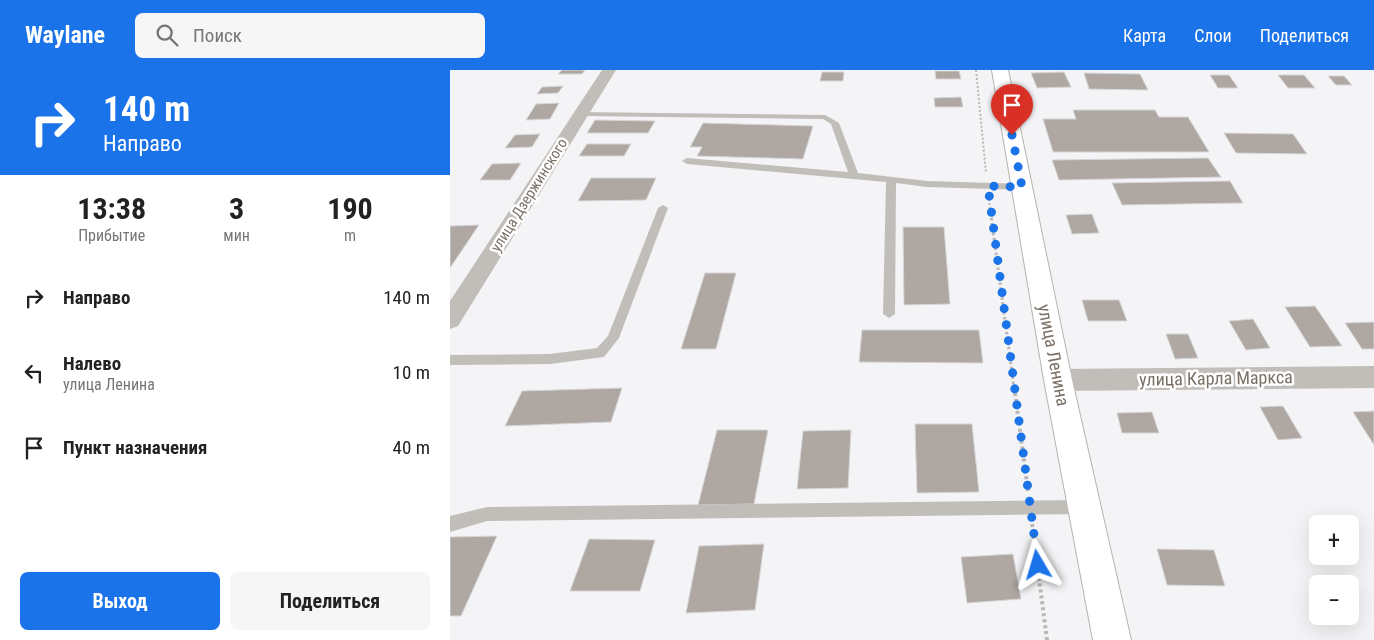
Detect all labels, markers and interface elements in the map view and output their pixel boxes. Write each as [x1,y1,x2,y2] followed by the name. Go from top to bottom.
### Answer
[135,13,485,58] search box
[25,21,105,49] text: Waylane
[153,21,181,49] icon: search
[193,24,242,47] text: Поиск
[1123,25,1166,46] text: Карта
[1194,25,1232,46] text: Слои
[1260,25,1349,46] text: Поделиться
[991,84,1033,135] pin
[103,89,190,130] text: 140 m
[20,90,85,155] icon: right
[998,91,1026,119] icon: arrive
[103,131,182,156] text: Направо
[487,135,571,255] street label: улица Дзержинского
[77,191,146,226] text: 13:38
[229,191,244,226] text: 3
[327,191,373,226] text: 190
[78,226,145,245] text: Прибытие
[223,226,250,245] text: мин
[344,226,356,245] text: m
[20,284,48,312] icon: right
[63,286,130,309] text: Направо
[383,286,430,309] text: 140 m
[1034,302,1074,408] street label: улица Ленина
[63,352,121,375] text: Налево
[20,359,48,387] icon: left
[393,361,430,384] text: 10 m
[1139,366,1293,390] street label: улица Карла Маркса
[63,375,155,394] text: улица Ленина
[20,434,48,462] icon: arrive
[63,436,207,459] text: Пункт назначения
[393,436,430,459] text: 40 m
[1309,515,1359,625] map controls
[1309,515,1359,565] button: +
[1011,538,1063,590] position arrow
[20,572,220,630] button: Выход
[230,572,430,630] button: Поделиться
[1309,575,1359,625] button: −

